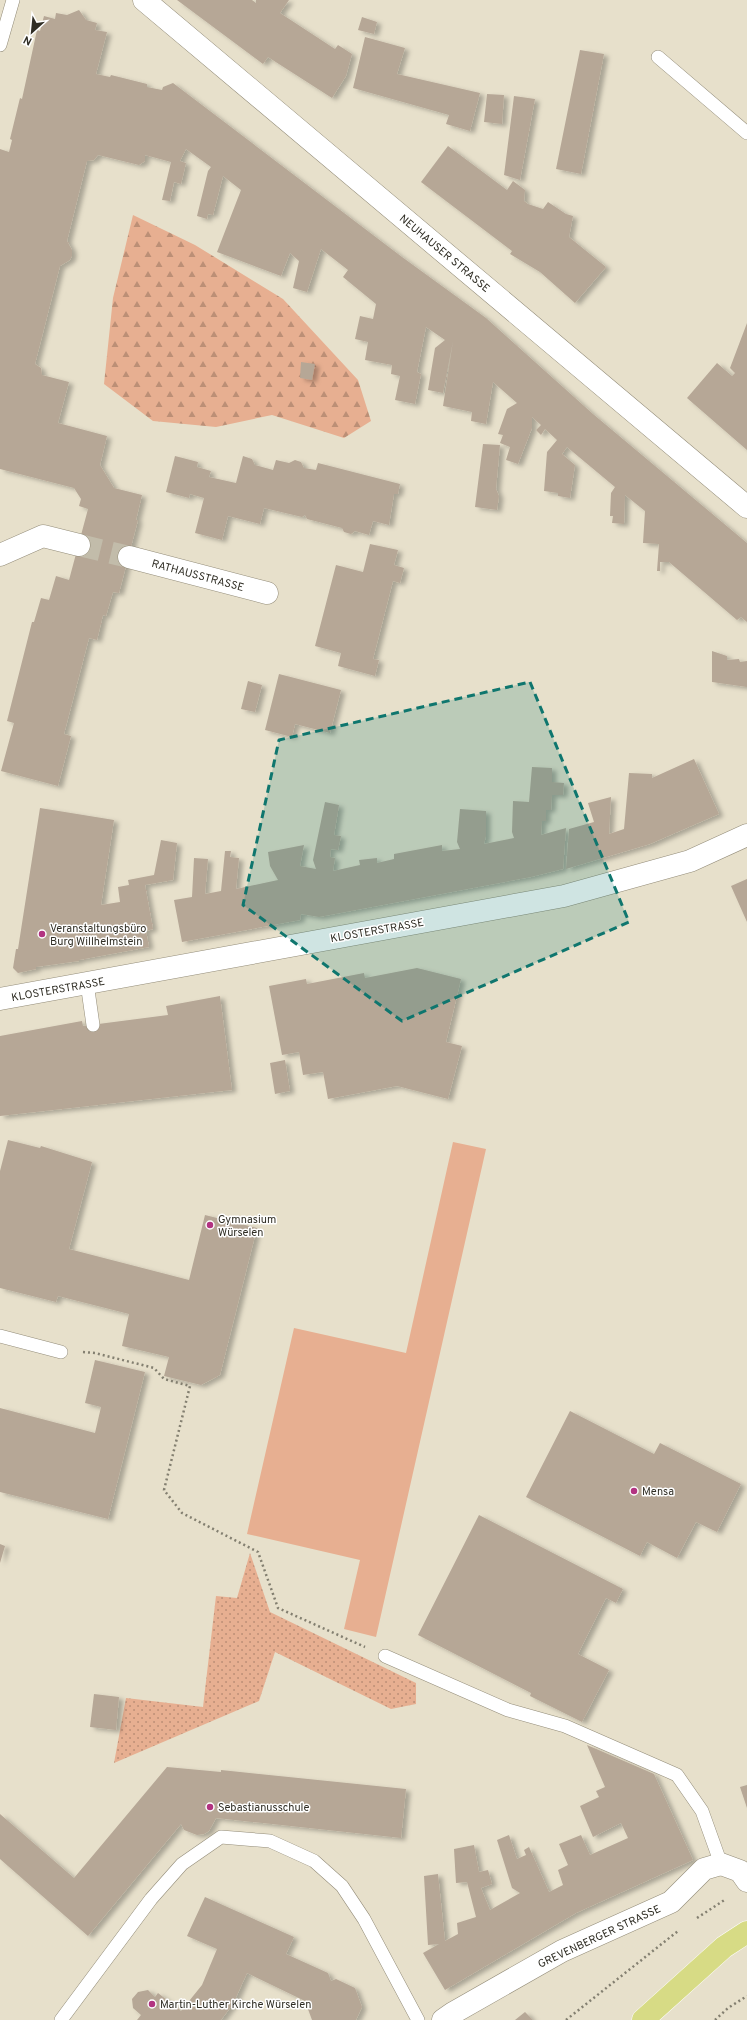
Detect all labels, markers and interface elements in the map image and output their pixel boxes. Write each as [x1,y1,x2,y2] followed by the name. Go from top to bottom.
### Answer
[12,12,52,52] north arrow
[21,32,35,48] text: N
[396,212,492,296] street label: NEUHAUSER STRASSE
[150,557,245,595] street label: RATHAUSSTRASSE
[329,916,425,946] street label: KLOSTERSTRASSE
[50,922,146,949] place label: Veranstaltungsbüro Burg Willhelmstein
[37,929,47,939] marker: Veranstaltungsbüro Burg Willhelmstein
[10,975,106,1005] street label: KLOSTERSTRASSE
[218,1213,276,1240] place label: Gymnasium Würselen
[205,1220,215,1230] marker: Gymnasium Würselen
[642,1485,674,1499] place label: Mensa
[629,1486,639,1496] marker: Mensa
[218,1801,310,1815] place label: Sebastianusschule
[205,1802,215,1812] marker: Sebastianusschule
[536,1902,663,1972] street label: GREVENBERGER STRASSE
[160,1998,311,2012] place label: Martin-Luther Kirche Würselen
[147,1999,157,2009] marker: Martin-Luther Kirche Würselen

